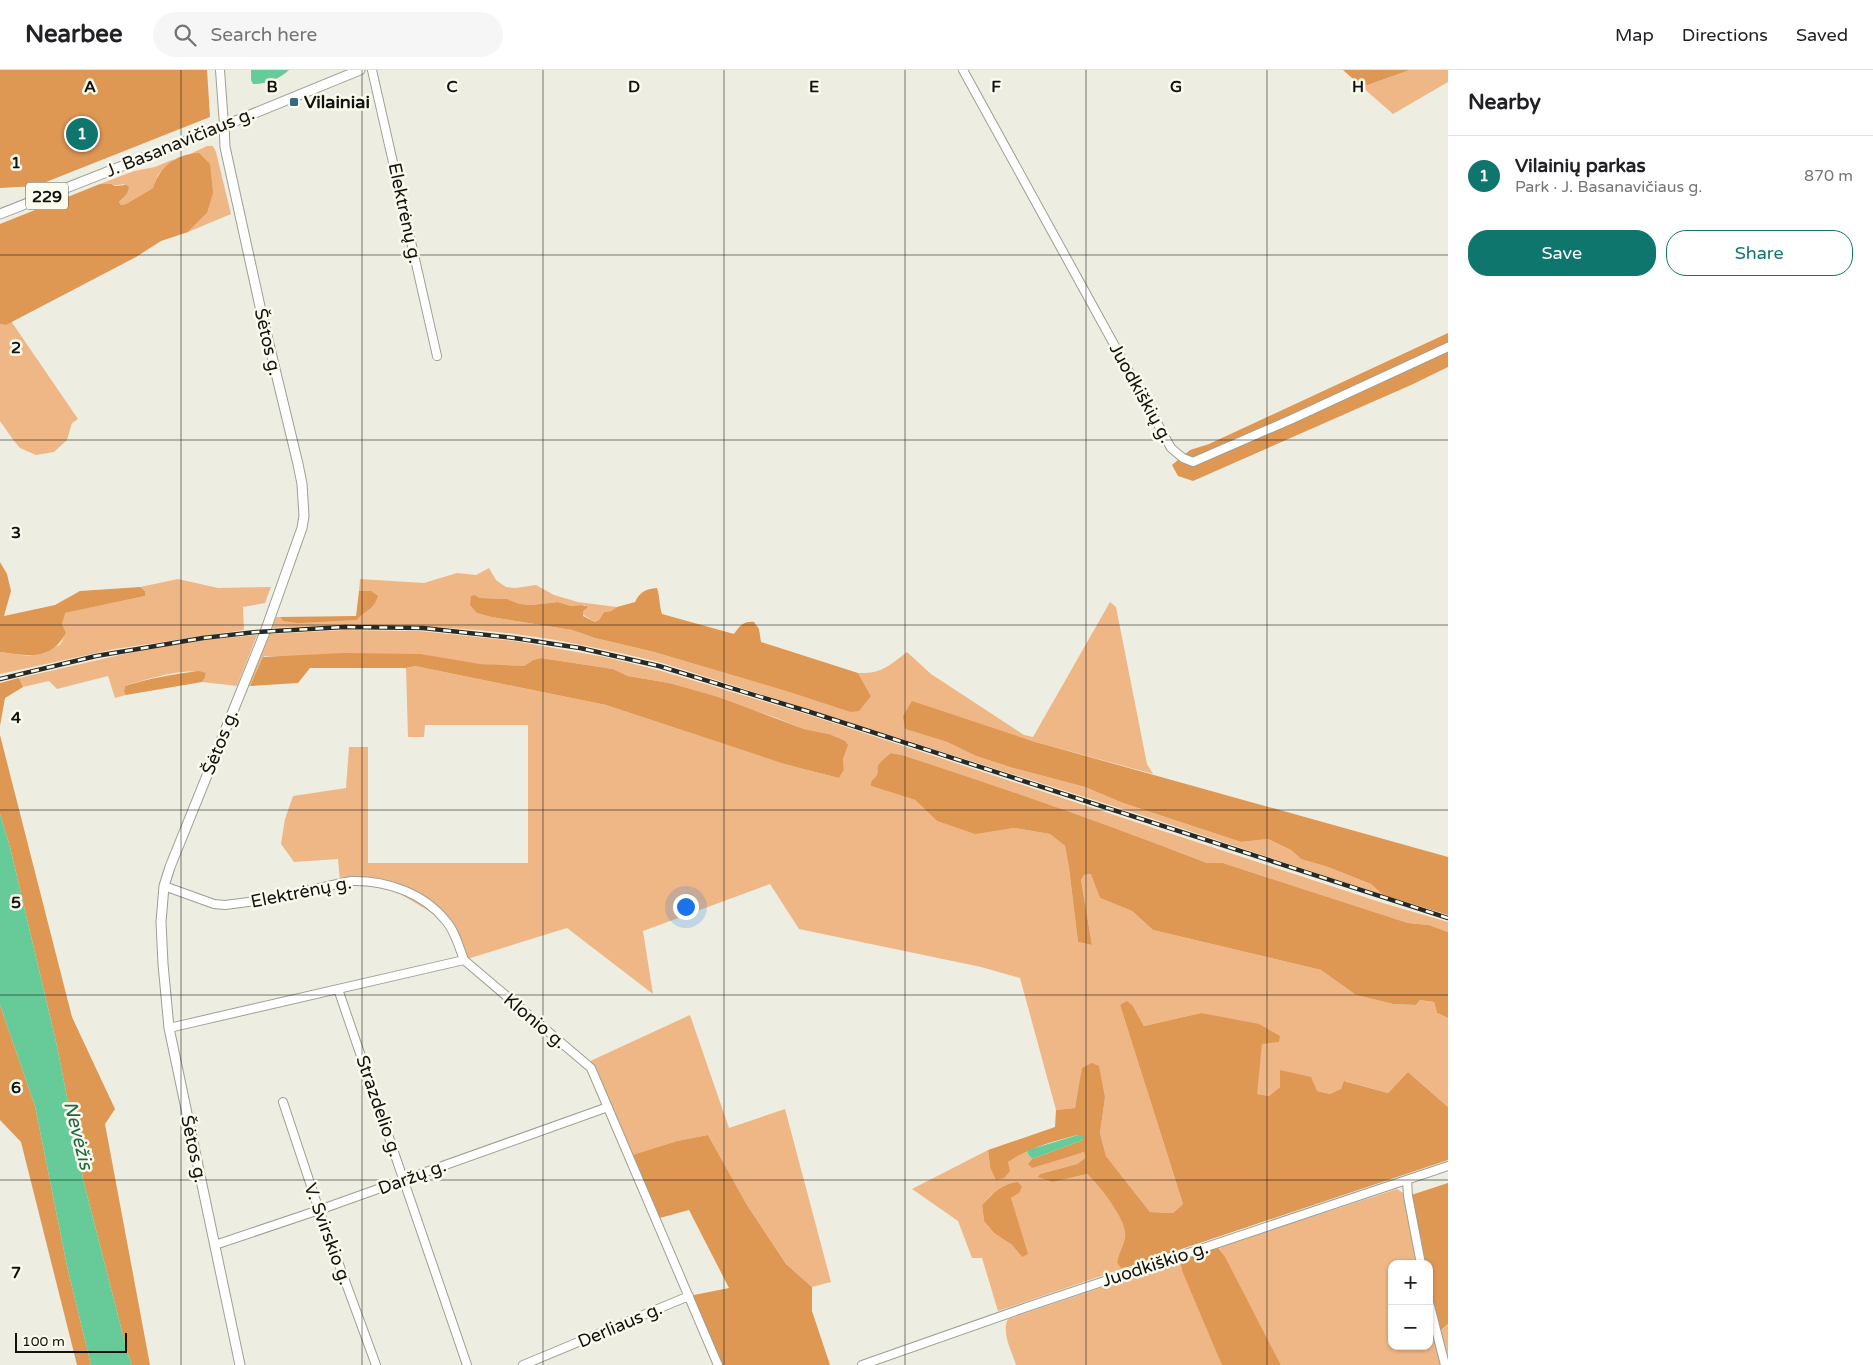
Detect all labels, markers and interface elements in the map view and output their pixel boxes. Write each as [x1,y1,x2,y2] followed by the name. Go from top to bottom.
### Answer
[153,12,503,57] search box
[25,20,123,49] text: Nearbee
[171,21,199,49] icon: search
[211,24,317,46] text: Search here
[1615,24,1654,46] text: Map
[1682,24,1768,46] text: Directions
[1796,24,1848,46] text: Saved
[84,77,96,97] text: A
[266,77,278,97] text: B
[446,77,458,97] text: C
[628,77,640,97] text: D
[809,77,819,97] text: E
[991,77,1001,97] text: F
[1170,77,1182,97] text: G
[1352,77,1364,97] text: H
[1468,90,1541,115] text: Nearby
[304,91,370,113] place label: Vilainiai
[288,96,300,108] marker: Vilainiai
[102,102,258,182] street label: J. Basanavičiaus g.
[66,115,98,153] pin: 1
[11,153,21,173] text: 1
[1515,155,1646,177] text: Vilainių parkas
[384,161,426,265] street label: Elektrėnų g.
[1479,166,1489,186] text: 1
[1804,166,1853,186] text: 870 m
[1515,177,1703,197] text: Park · J. Basanavičiaus g.
[26,182,68,210] road number: 229
[1468,230,1656,276] button: Save
[1666,230,1853,276] button: Share
[250,306,286,378] street label: Šėtos g.
[11,338,21,358] text: 2
[1105,339,1177,447] street label: Juodkiškių g.
[11,523,21,543] text: 3
[197,706,243,778] street label: Šėtos g.
[11,708,21,728] text: 4
[249,871,353,913] street label: Elektrėnų g.
[11,893,21,913] text: 5
[673,894,699,920] your location
[499,989,571,1053] street label: Klonio g.
[351,1052,407,1160] street label: Strazdelio g.
[11,1078,21,1098] text: 6
[59,1099,98,1174] water label: Nevėžis
[176,1113,212,1185] street label: Šėtos g.
[375,1155,449,1199] street label: Daržų g.
[299,1180,357,1288] street label: V. Svirskio g.
[1099,1236,1211,1292] street label: Juodkiškio g.
[1388,1260,1433,1350] map controls
[1388,1260,1433,1305] button: +
[11,1263,21,1283] text: 7
[574,1297,666,1353] street label: Derliaus g.
[1388,1305,1433,1350] button: −
[15,1330,128,1353] scale bar
[22,1333,65,1350] text: 100 m

